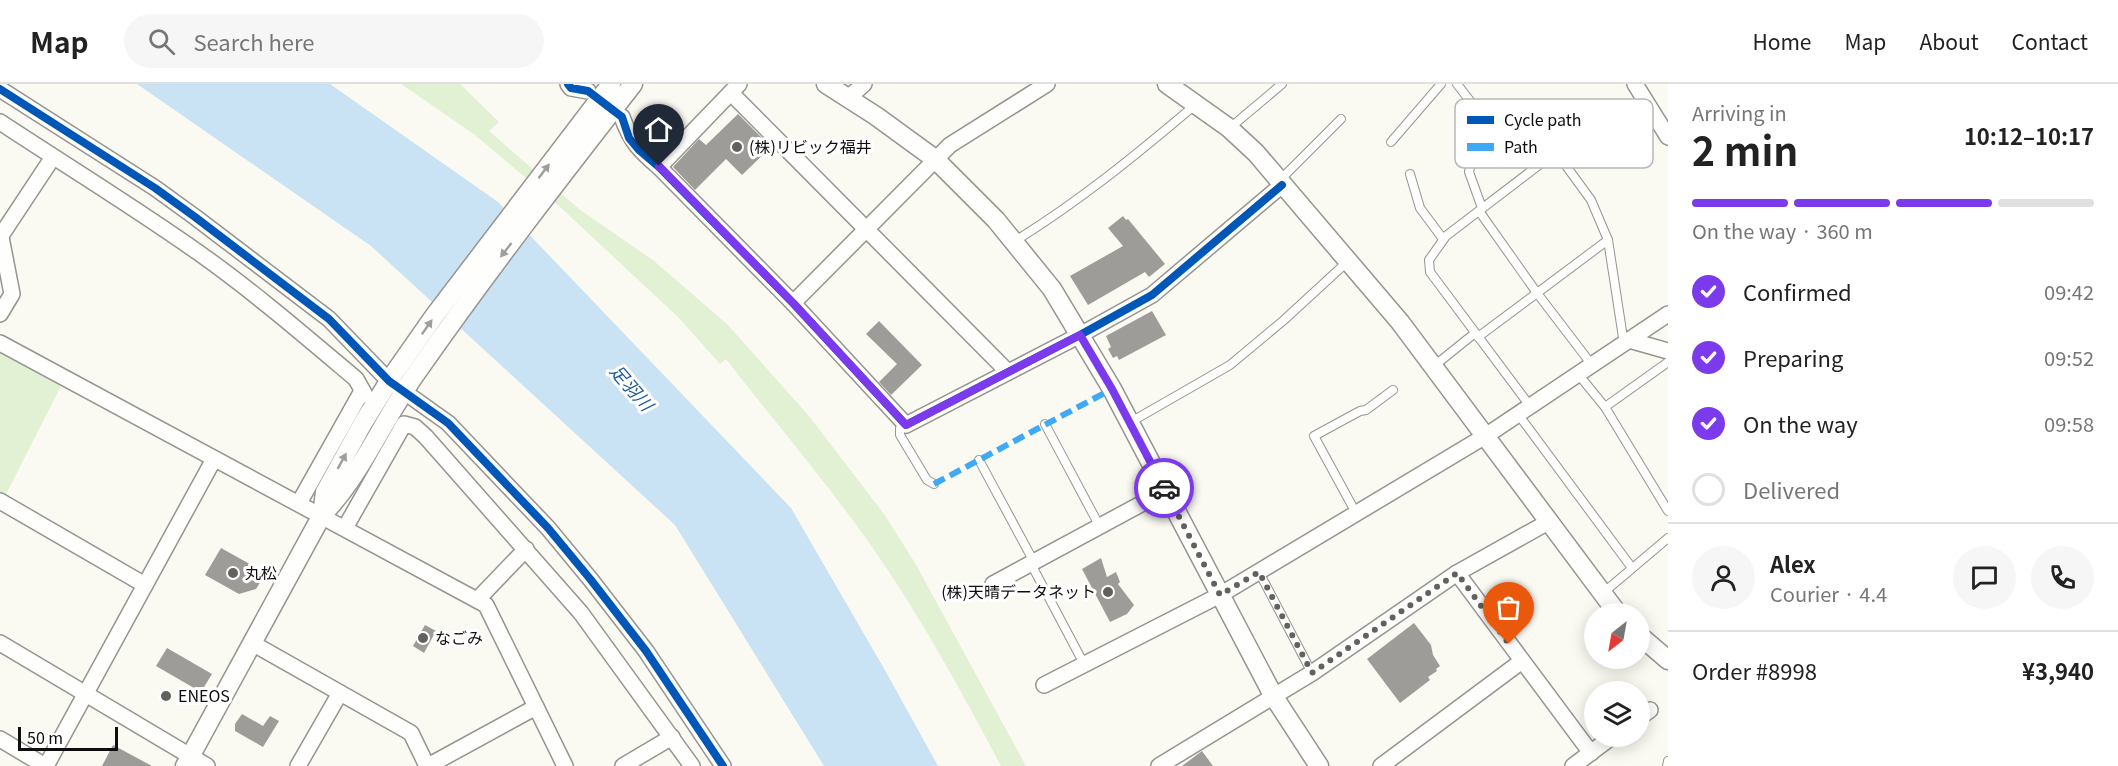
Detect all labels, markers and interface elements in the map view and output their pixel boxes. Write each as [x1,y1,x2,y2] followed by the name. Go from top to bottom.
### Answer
[124,14,544,68] search box
[30,21,88,61] text: Map
[145,25,178,58] icon: search
[193,25,314,57] text: Search here
[1752,26,1812,56] text: Home
[1845,26,1886,56] text: Map
[1919,26,1979,56] text: About
[2012,26,2088,56] text: Contact
[1692,98,1787,127] text: Arriving in
[1455,99,1653,168] legend
[633,104,684,166] pin
[1504,107,1581,131] text: Cycle path
[642,113,675,146] icon: home
[1964,119,2094,151] text: 10:12–10:17
[1692,121,1798,177] text: 2 min
[749,134,872,158] place label: (株)リビック福井
[1504,134,1538,158] text: Path
[730,140,744,154] marker: (株)リビック福井
[538,164,550,180] one-way arrow
[1692,216,1873,245] text: On the way · 360 m
[501,242,513,257] one-way arrow
[1692,275,1725,308] icon: check
[1743,275,1852,307] text: Confirmed
[2044,277,2094,306] text: 09:42
[421,319,432,335] one-way arrow
[1692,341,1725,374] icon: check
[1743,341,1843,373] text: Preparing
[2044,343,2094,372] text: 09:52
[605,358,661,417] water label: 足羽川
[1692,407,1725,440] icon: check
[1743,407,1858,439] text: On the way
[2044,409,2094,438] text: 09:58
[337,453,347,470] one-way arrow
[1134,458,1194,518] courier
[1148,472,1181,505] icon: car
[1743,473,1840,505] text: Delivered
[1692,546,1755,609] button: person
[1953,546,2016,609] button: chat
[2031,546,2094,609] button: phone
[1770,547,1816,579] text: Alex
[245,560,277,584] place label: 丸松
[226,566,240,580] marker: 丸松
[941,579,1096,603] place label: (株)天晴データネット
[1770,579,1887,608] text: Courier · 4.4
[1483,582,1534,644] pin
[1101,585,1115,599] marker: (株)天晴データネット
[1492,591,1525,624] icon: bag
[1584,603,1650,669] north arrow
[1584,603,1650,747] map controls
[435,625,483,649] place label: なごみ
[416,631,430,645] marker: なごみ
[1692,654,1817,686] text: Order #8998
[2022,654,2094,686] text: ¥3,940
[1584,681,1650,747] button: layers
[178,683,230,707] place label: ENEOS
[159,689,173,703] marker: ENEOS
[18,724,118,752] scale bar
[27,725,63,749] text: 50 m

